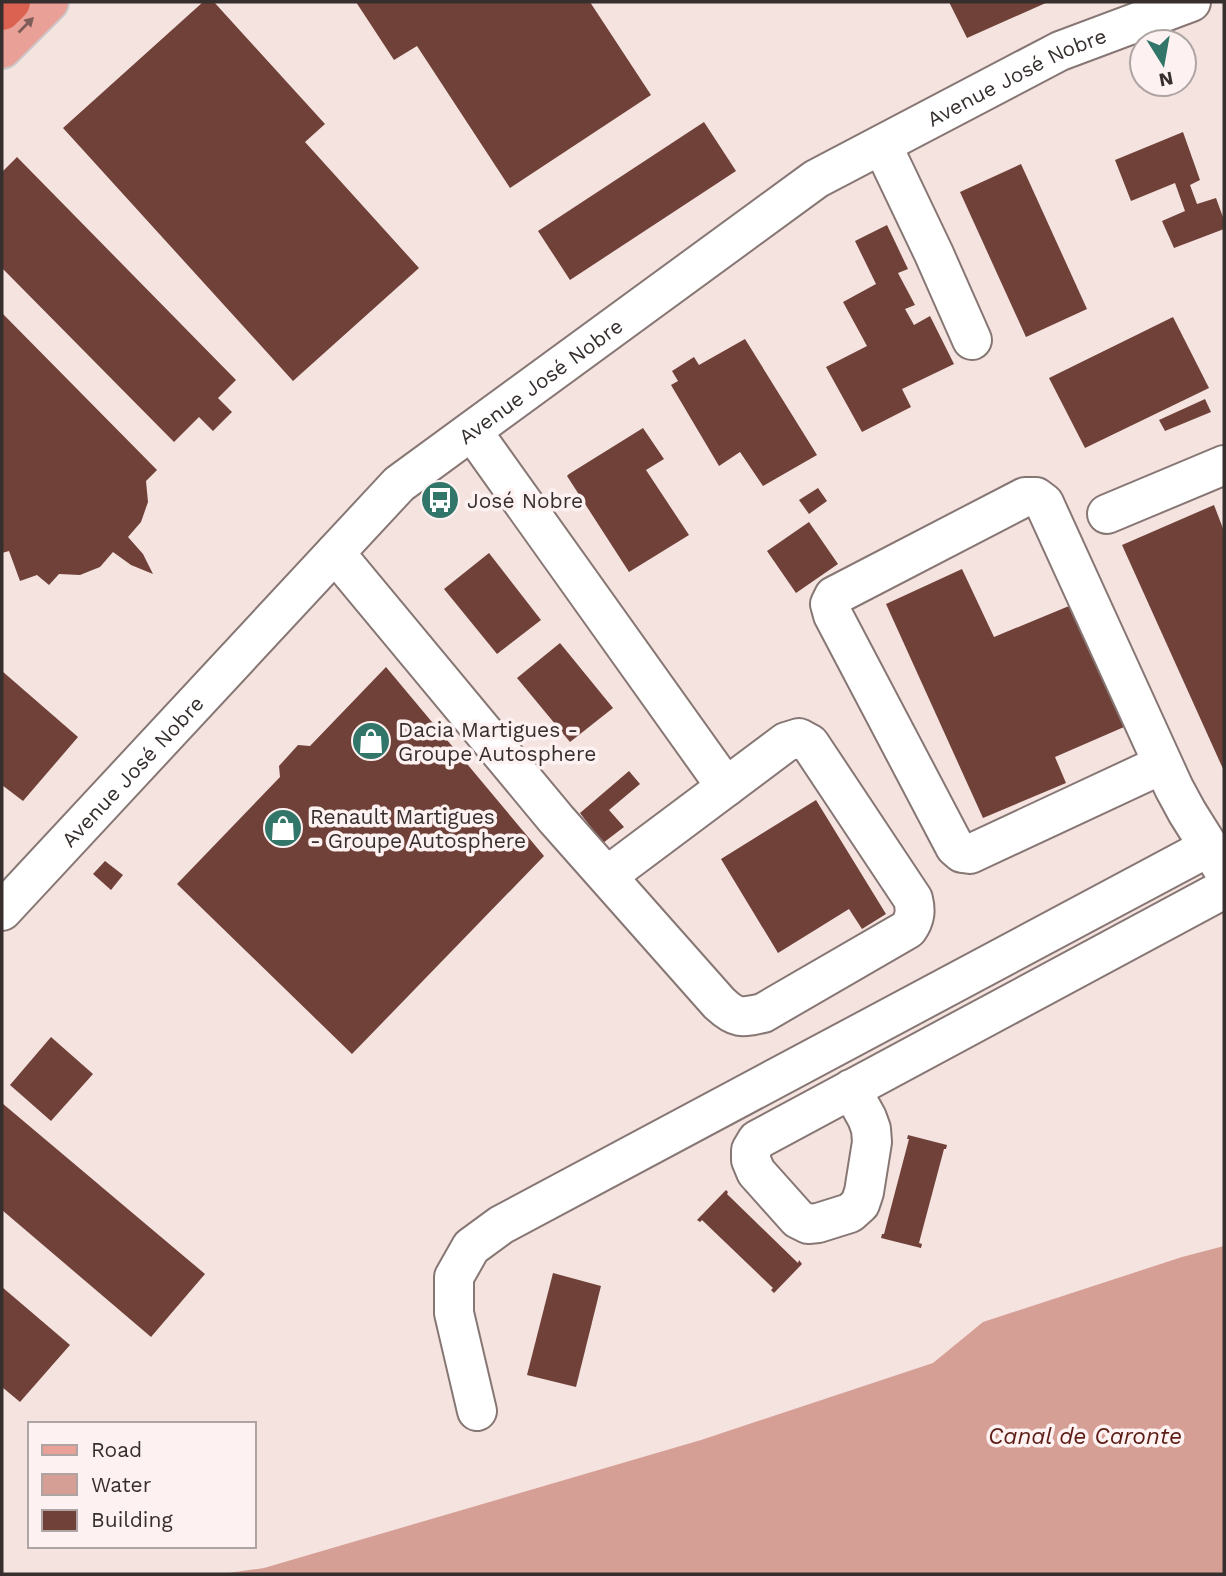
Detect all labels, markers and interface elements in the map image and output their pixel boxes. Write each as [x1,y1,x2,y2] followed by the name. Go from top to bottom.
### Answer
[17,17,34,34] one-way arrow
[922,22,1110,131] street label: Avenue José Nobre
[1128,28,1198,98] north arrow
[1157,67,1175,92] text: N
[453,312,627,449] street label: Avenue José Nobre
[419,479,461,521] bus stop icon: José Nobre
[467,488,583,513] place label: José Nobre
[56,690,208,852] street label: Avenue José Nobre
[398,717,596,766] place label: Dacia Martigues - Groupe Autosphere
[350,720,392,762] shop icon: Dacia Martigues - Groupe Autosphere
[310,804,526,853] place label: Renault Martigues - Groupe Autosphere
[262,807,304,849] shop icon: Renault Martigues - Groupe Autosphere
[28,1422,256,1548] legend
[988,1423,1182,1450] water label: Canal de Caronte
[91,1437,142,1462] text: Road
[91,1472,152,1497] text: Water
[91,1507,173,1532] text: Building

